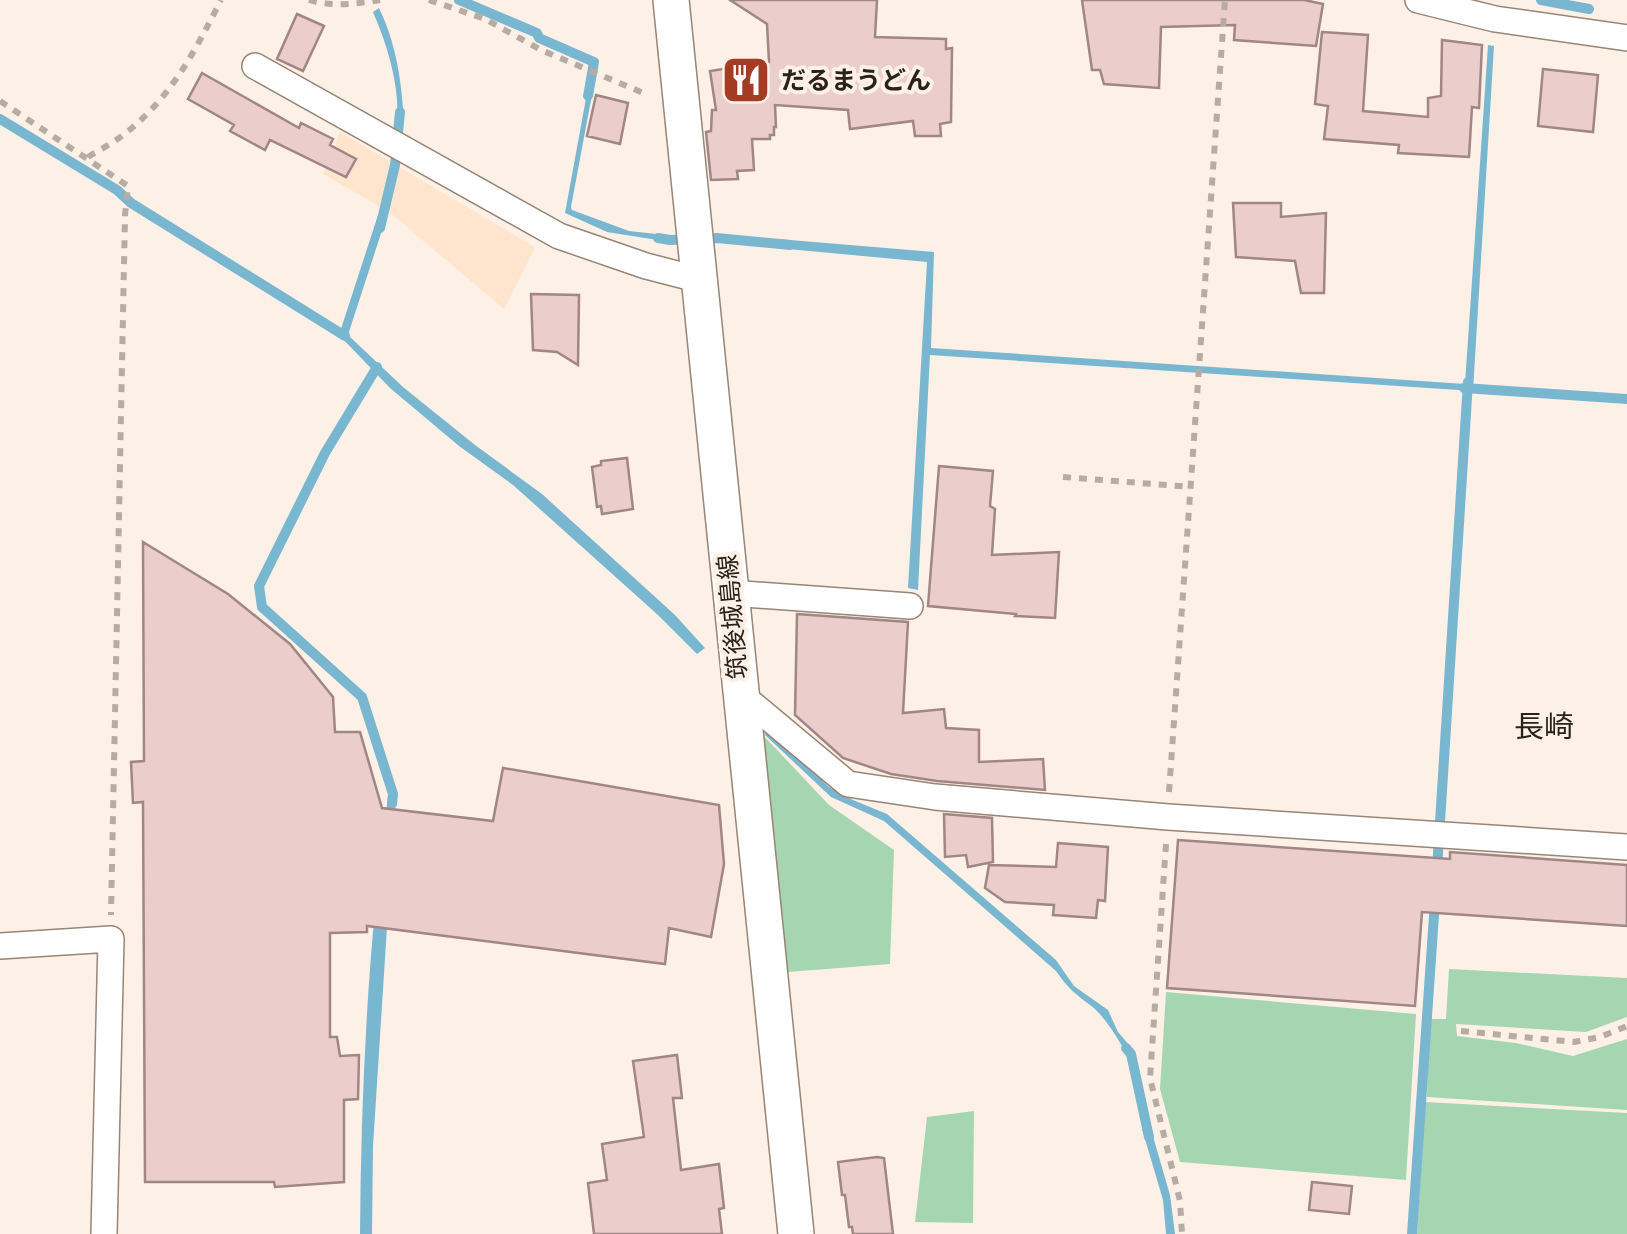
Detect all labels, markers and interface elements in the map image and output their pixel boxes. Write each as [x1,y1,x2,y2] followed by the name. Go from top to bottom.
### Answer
[720,54,772,106] restaurant icon: だるまうどん
[781,66,931,94] place label: だるまうどん
[713,554,751,680] street label: 筑後城島線
[1514,709,1574,743] district label: 長崎

